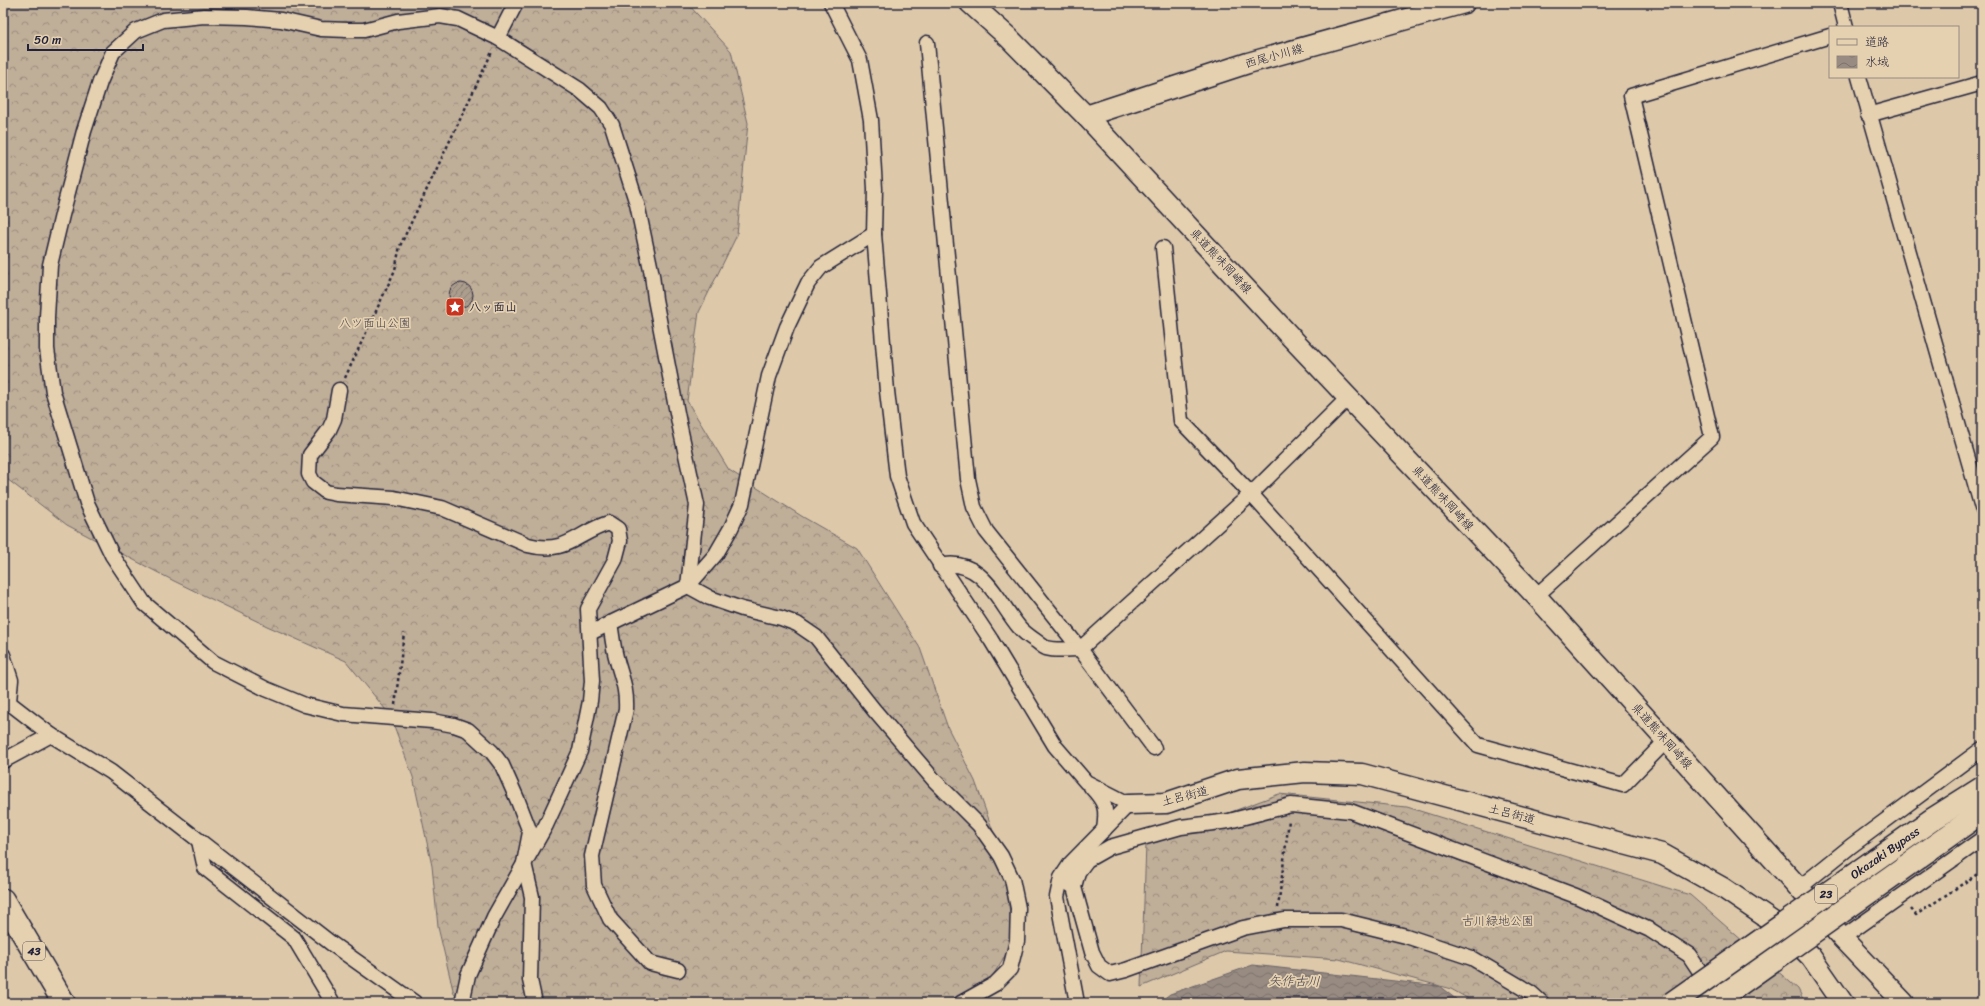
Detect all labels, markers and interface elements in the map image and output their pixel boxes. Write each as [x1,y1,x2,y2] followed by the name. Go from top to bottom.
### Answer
[28,26,143,52] scale bar
[1829,26,1959,78] legend
[34,29,61,51] text: 50 m
[1865,31,1889,53] text: 道路
[1242,37,1306,75] street label: 西尾小川線
[1865,51,1889,73] text: 水域
[1184,223,1258,299] street label: 県道熊味岡崎線
[444,296,466,318] place icon: 八ッ面山
[469,296,517,318] place label: 八ッ面山
[339,312,411,334] park label: 八ツ面山公園
[1406,460,1480,536] street label: 県道熊味岡崎線
[1626,697,1698,775] street label: 県道熊味岡崎線
[1159,780,1211,812] street label: 土呂街道
[1486,797,1538,831] street label: 土呂街道
[1845,820,1925,885] street label: Okazaki Bypass
[1815,885,1837,903] road number: 23
[1462,910,1534,932] park label: 古川緑地公園
[23,942,45,960] road number: 43
[1268,969,1320,993] water label: 矢作古川

